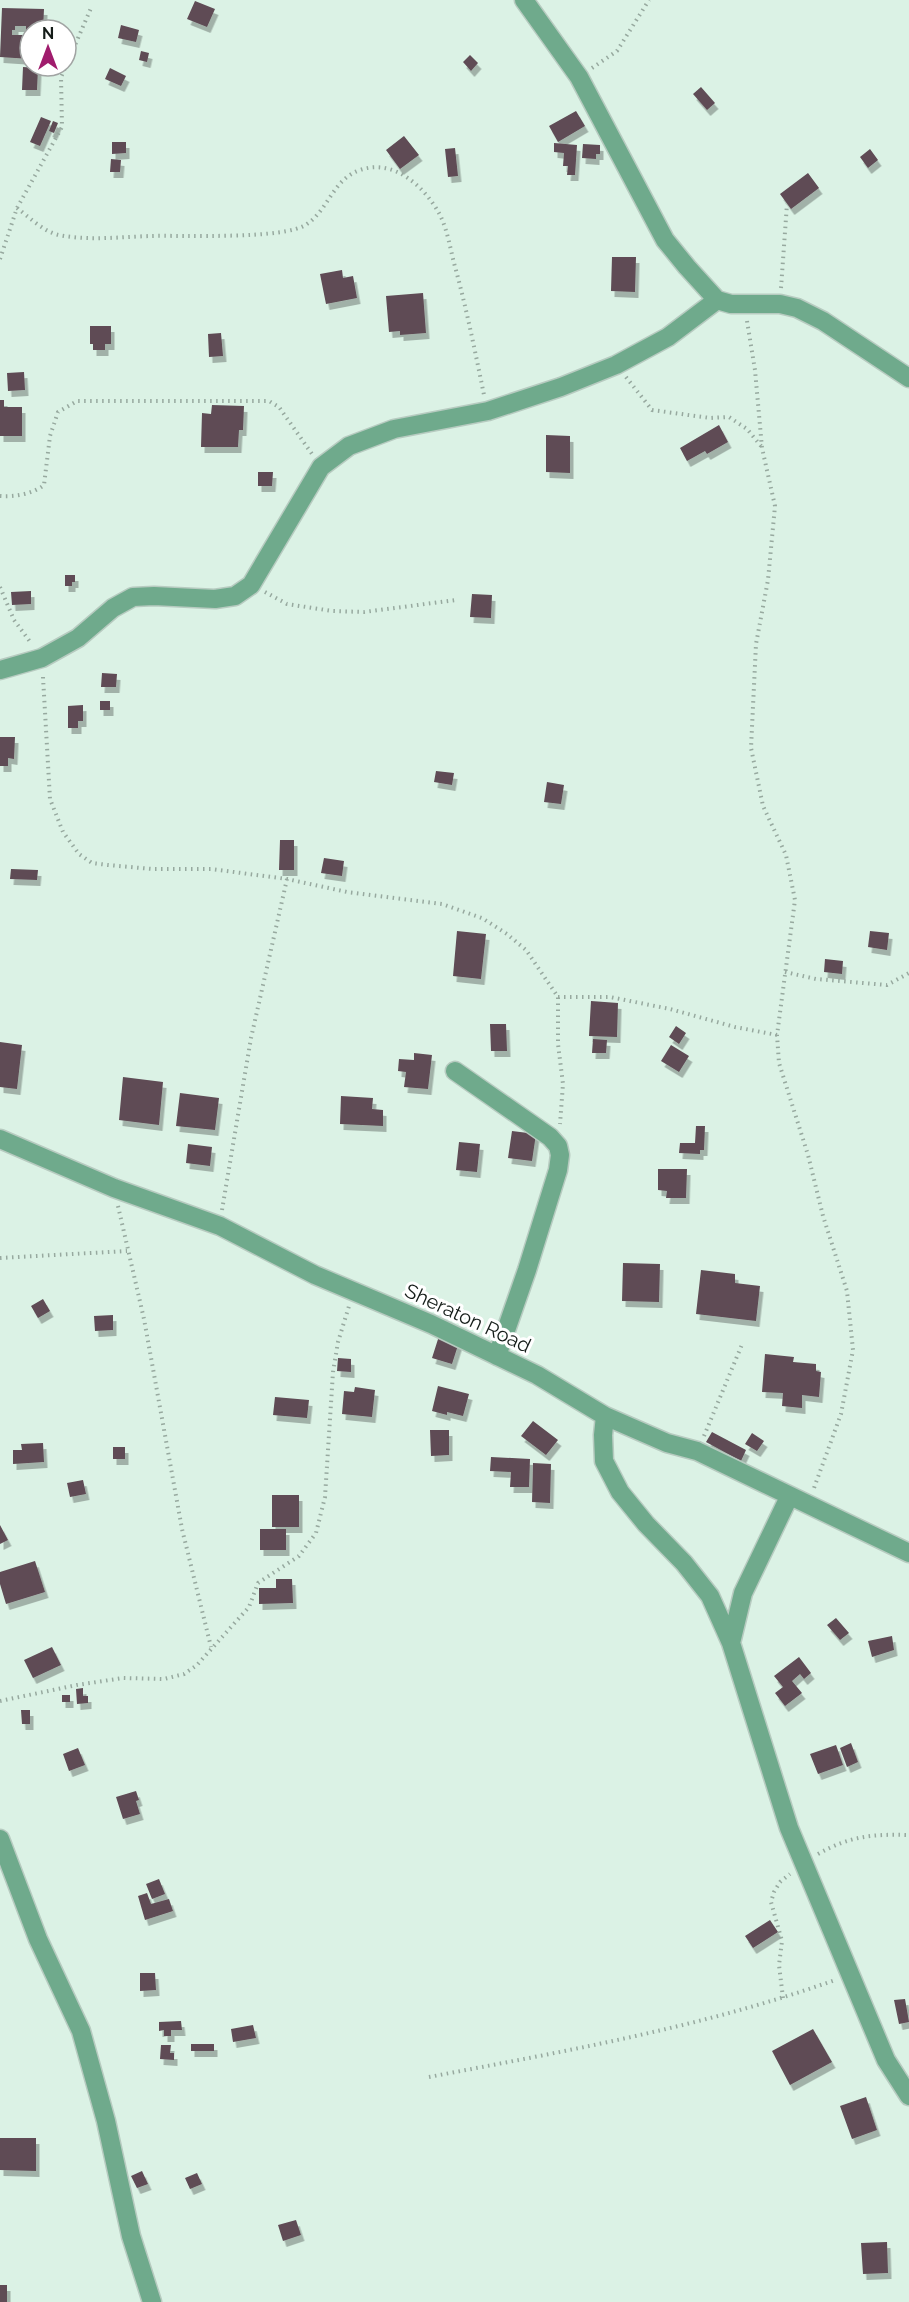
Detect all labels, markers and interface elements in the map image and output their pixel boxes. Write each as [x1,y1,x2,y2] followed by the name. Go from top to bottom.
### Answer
[18,18,78,78] north arrow
[42,24,54,43] text: N
[401,1278,535,1358] street label: Sheraton Road

